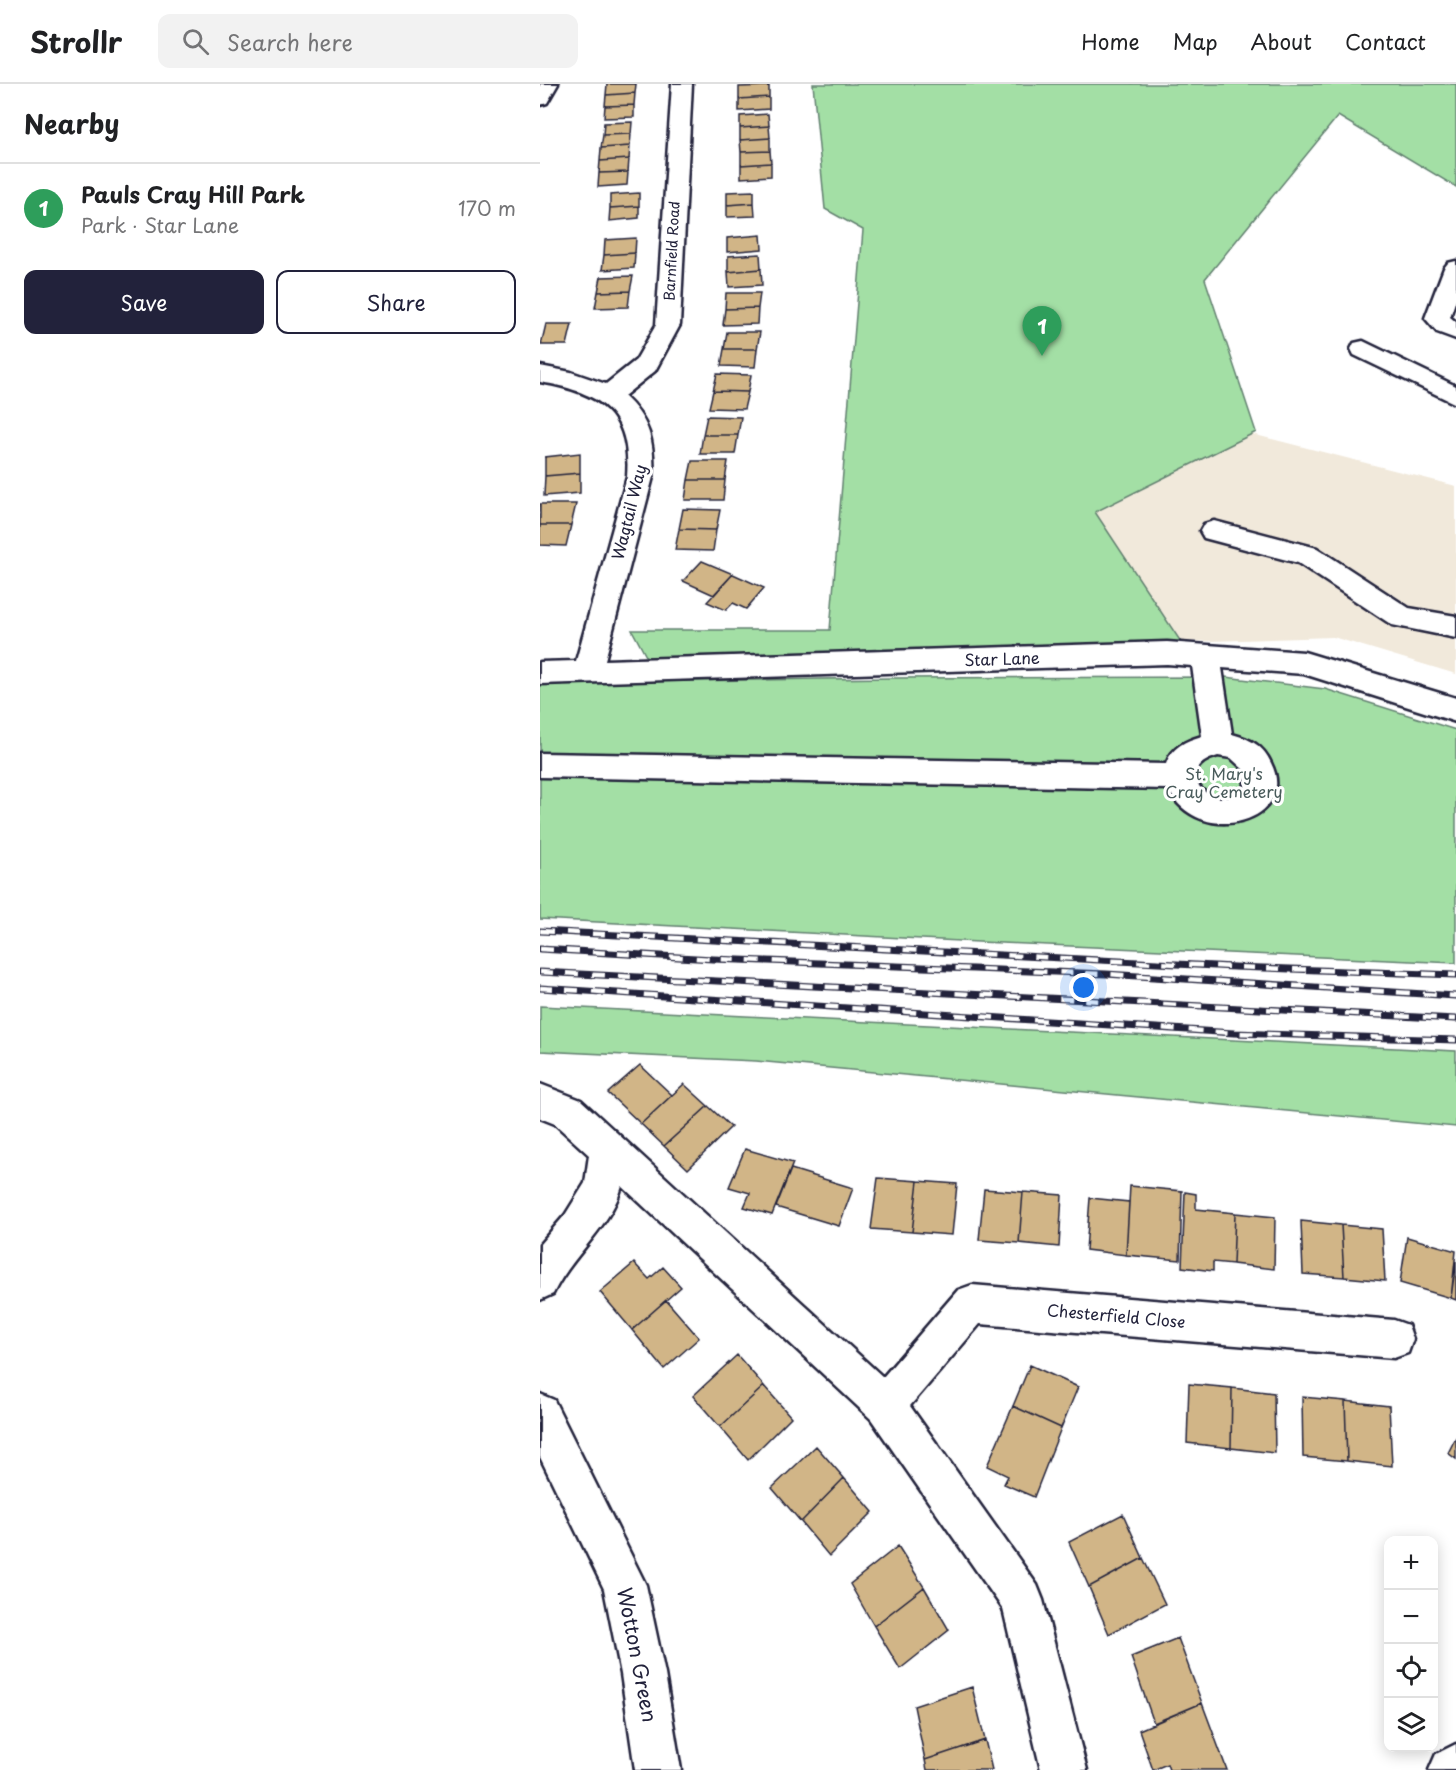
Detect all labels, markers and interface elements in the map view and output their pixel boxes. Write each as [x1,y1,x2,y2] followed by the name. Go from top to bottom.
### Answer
[158,14,578,68] search box
[30,20,122,63] text: Strollr
[179,25,212,58] icon: search
[227,25,353,58] text: Search here
[1081,25,1140,57] text: Home
[1173,25,1218,57] text: Map
[1251,25,1312,57] text: About
[1345,25,1426,57] text: Contact
[24,104,119,143] text: Nearby
[81,177,305,210] text: Pauls Cray Hill Park
[39,193,48,223] text: 1
[458,193,516,223] text: 170 m
[658,200,685,302] street label: Barnfield Road
[81,210,239,240] text: Park · Star Lane
[24,270,264,334] button: Save
[276,270,516,334] button: Share
[1022,306,1062,356] pin: 1
[605,461,651,562] street label: Wagtail Way
[964,645,1040,671] street label: Star Lane
[1165,761,1283,803] park label: St. Mary's Cray Cemetery
[1069,973,1098,1002] your location
[1046,1297,1186,1333] street label: Chesterfield Close
[1384,1536,1438,1752] map controls
[1384,1536,1438,1590] button: +
[610,1585,666,1725] street label: Wotton Green
[1384,1590,1438,1644] button: −
[1384,1644,1438,1698] button: locate
[1384,1698,1438,1752] button: layers

